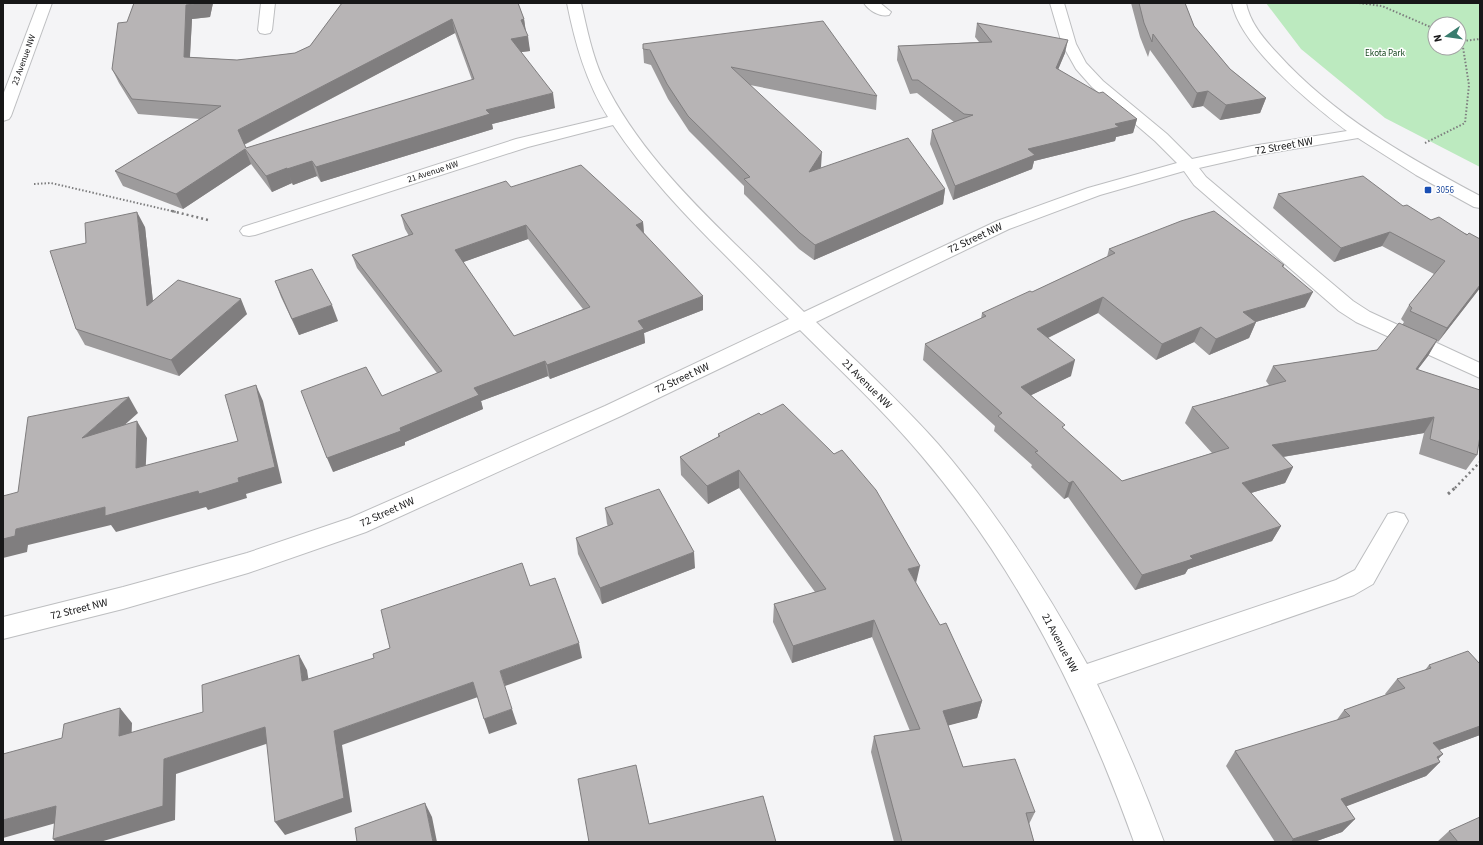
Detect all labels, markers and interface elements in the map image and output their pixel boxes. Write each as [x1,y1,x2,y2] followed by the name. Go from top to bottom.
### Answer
[1427,16,1467,56] north arrow
[9,33,39,87] street label: 23 Avenue NW
[1430,33,1446,43] text: N
[1365,47,1405,60] park label: Ekota Park
[1254,133,1315,158] street label: 72 Street NW
[406,158,460,186] street label: 21 Avenue NW
[1436,184,1454,197] place label: 3056
[1423,185,1433,195] marker: 3056
[945,219,1005,257] street label: 72 Street NW
[839,356,896,413] street label: 21 Avenue NW
[652,359,712,397] street label: 72 Street NW
[357,493,417,531] street label: 72 Street NW
[49,595,110,623] street label: 72 Street NW
[1038,611,1082,676] street label: 21 Avenue NW

